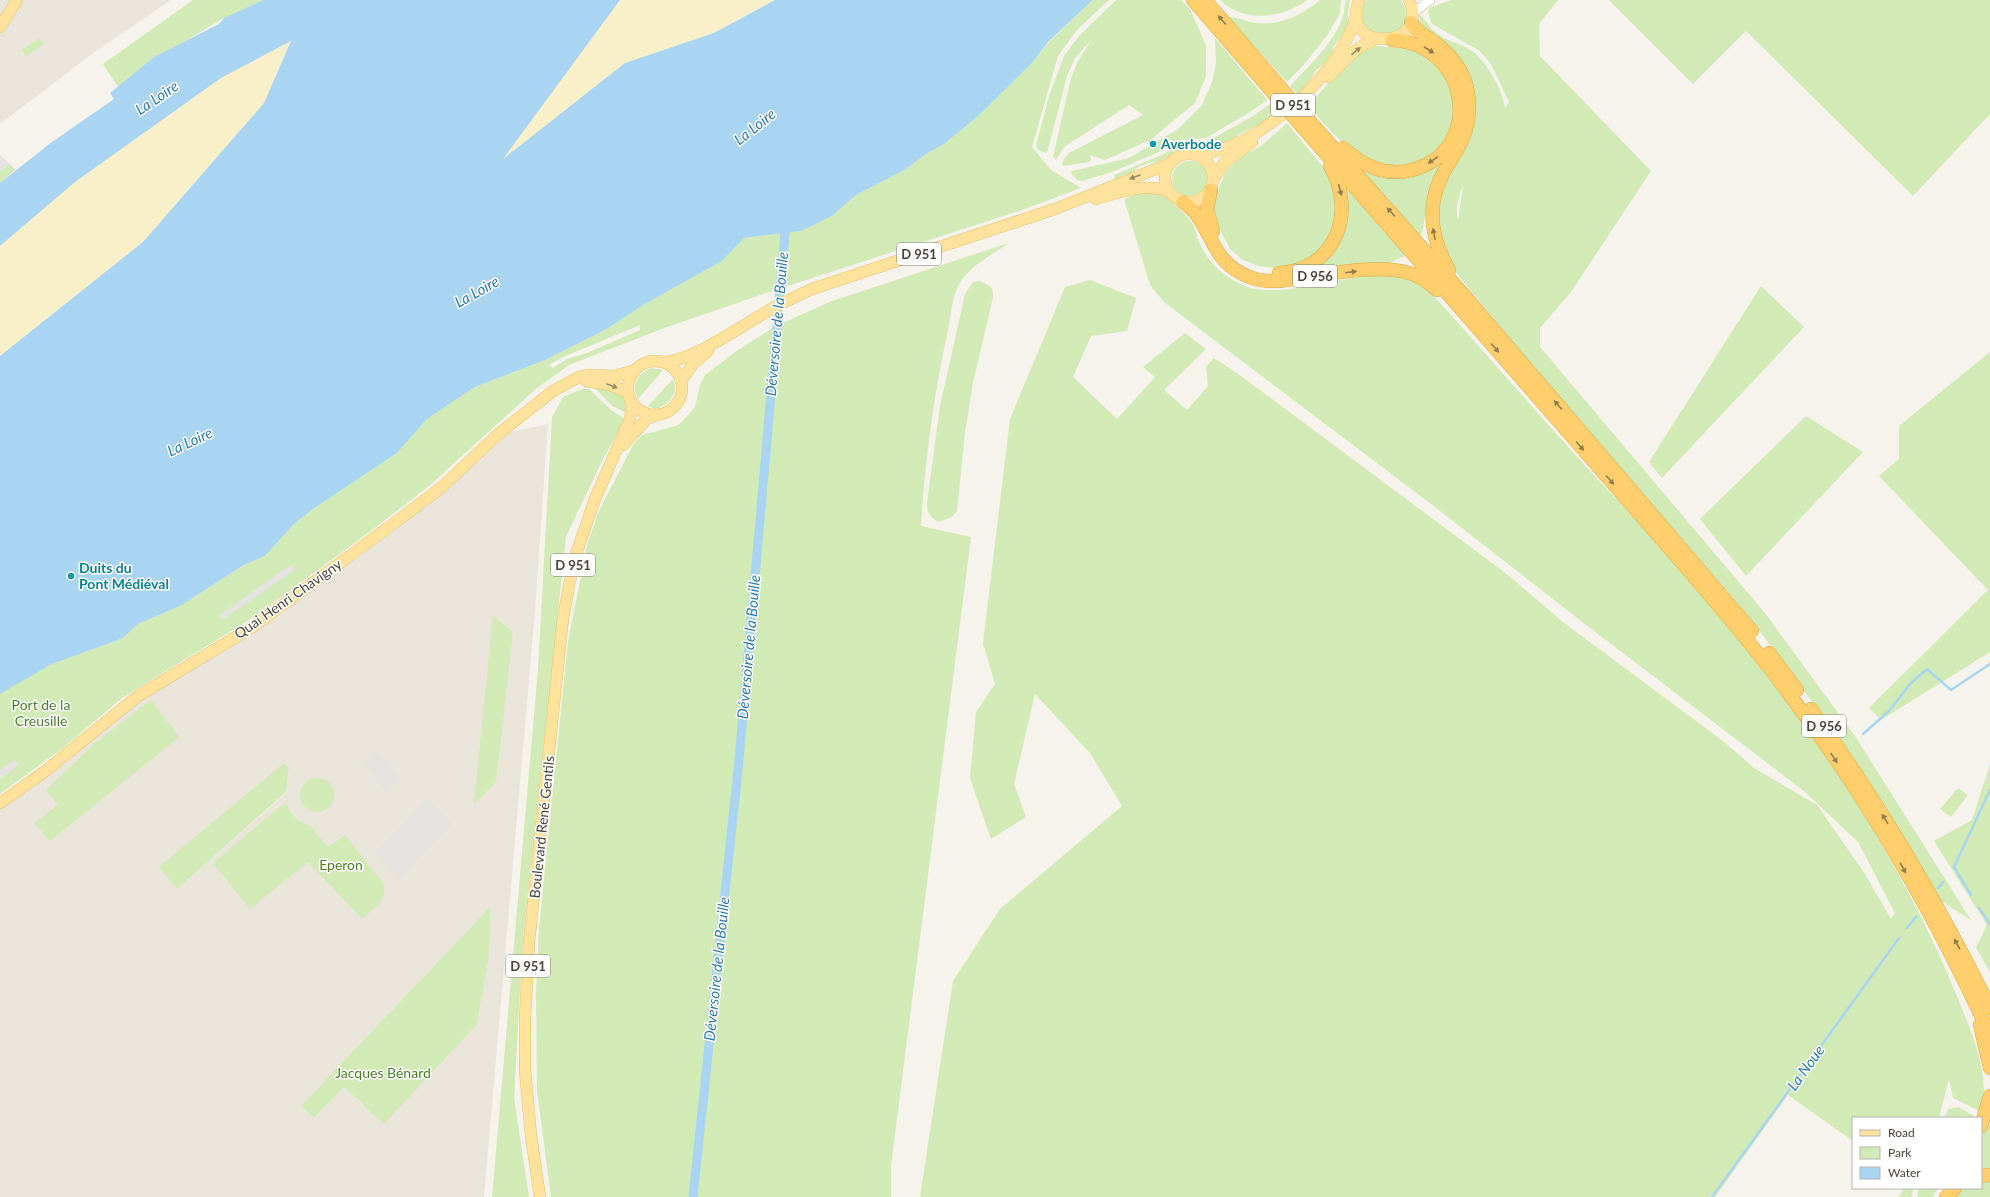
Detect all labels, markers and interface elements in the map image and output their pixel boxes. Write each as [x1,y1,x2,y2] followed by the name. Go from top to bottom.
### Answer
[1218,15,1227,25] one-way arrow
[1351,46,1362,55] one-way arrow
[1423,47,1434,54] one-way arrow
[132,76,181,118] water label: La Loire
[1271,94,1315,116] road number: D 951
[730,104,779,148] water label: La Loire
[1160,135,1222,152] place label: Averbode
[1148,139,1158,149] marker: Averbode
[1427,157,1439,164] one-way arrow
[1128,175,1140,181] one-way arrow
[1337,184,1343,196] one-way arrow
[1387,208,1396,217] one-way arrow
[1431,228,1437,240] one-way arrow
[897,243,941,265] road number: D 951
[761,251,791,397] water label: Déversoire de la Bouille
[1293,265,1337,287] road number: D 956
[1345,269,1357,275] one-way arrow
[451,272,502,311] water label: La Loire
[1490,343,1499,354] one-way arrow
[607,384,619,390] one-way arrow
[1554,400,1563,410] one-way arrow
[164,423,215,459] water label: La Loire
[1576,441,1585,451] one-way arrow
[1606,475,1615,485] one-way arrow
[551,554,595,576] road number: D 951
[231,555,345,642] street label: Quai Henri Chavigny
[79,559,169,592] place label: Duits du Pont Médiéval
[66,571,76,581] marker: Duits du Pont Médiéval
[733,574,763,720] water label: Déversoire de la Bouille
[12,696,70,729] park label: Port de la Creusille
[1802,715,1846,737] road number: D 956
[1830,753,1838,763] one-way arrow
[526,755,557,899] street label: Boulevard René Gentils
[1882,813,1889,825] one-way arrow
[319,856,363,873] park label: Eperon
[1900,863,1906,874] one-way arrow
[699,896,733,1042] water label: Déversoire de la Bouille
[1953,938,1960,950] one-way arrow
[506,955,550,977] road number: D 951
[1783,1041,1828,1093] water label: La Noue
[335,1064,431,1081] park label: Jacques Bénard
[1852,1117,1982,1189] legend
[1888,1125,1915,1140] text: Road
[1888,1145,1912,1160] text: Park
[1888,1165,1921,1180] text: Water

